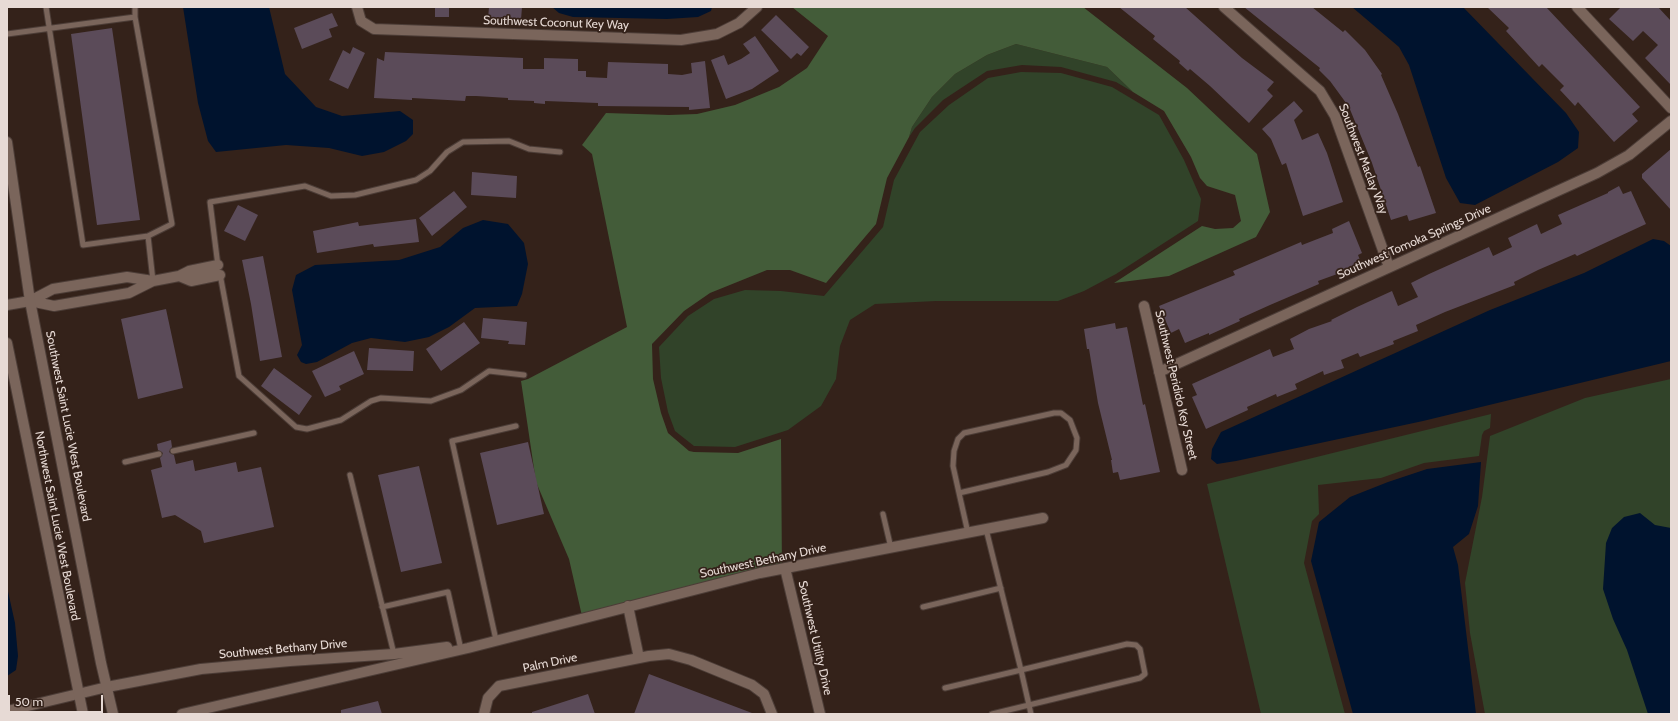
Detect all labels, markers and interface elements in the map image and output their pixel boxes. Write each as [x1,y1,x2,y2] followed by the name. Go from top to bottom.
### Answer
[483,13,629,33] street label: Southwest Coconut Key Way
[1335,102,1391,216] street label: Southwest Maclay Way
[1335,201,1493,283] street label: Southwest Tomoka Springs Drive
[1152,309,1200,461] street label: Southwest Peridido Key Street
[42,329,94,523] street label: Southwest Saint Lucie West Boulevard
[32,430,82,622] street label: Northwest Saint Lucie West Boulevard
[699,541,827,581] street label: Southwest Bethany Drive
[795,579,835,697] street label: Southwest Utility Drive
[218,636,348,662] street label: Southwest Bethany Drive
[521,650,579,676] street label: Palm Drive
[10,687,105,713] scale bar
[15,694,43,709] text: 50 m

